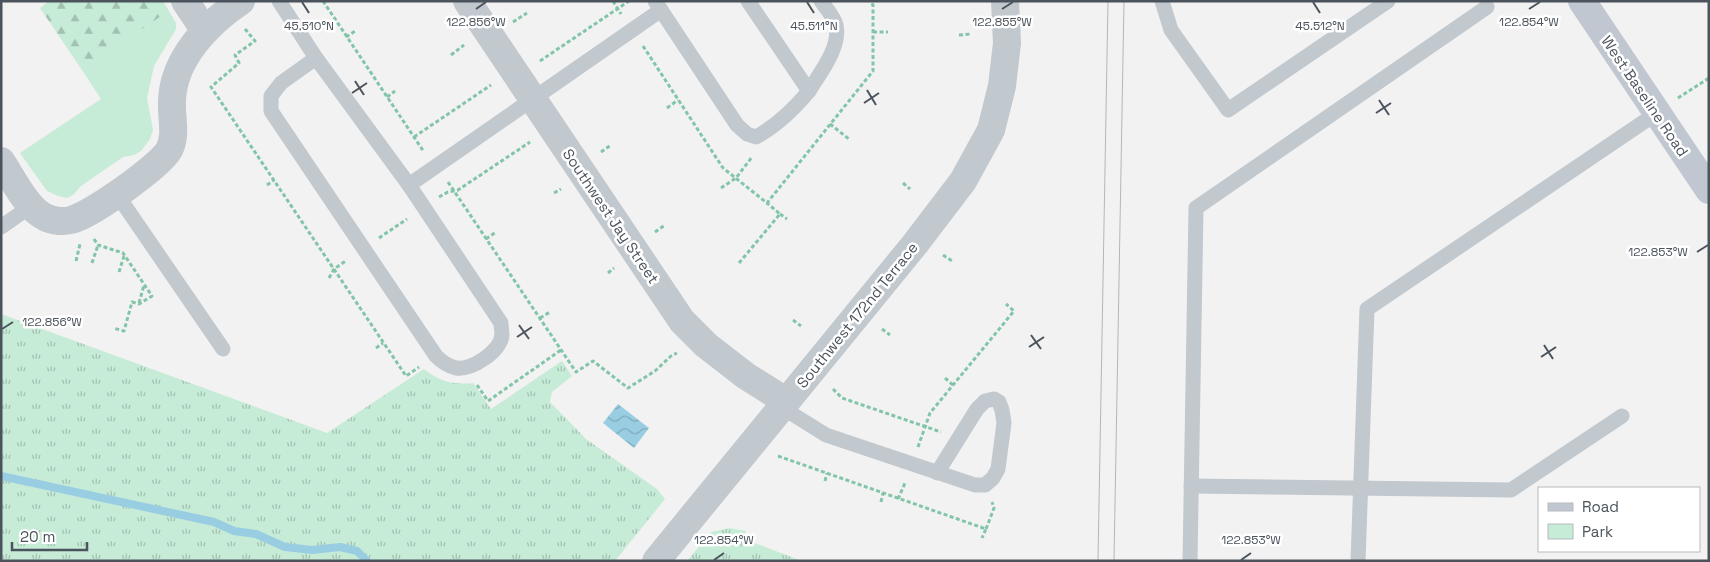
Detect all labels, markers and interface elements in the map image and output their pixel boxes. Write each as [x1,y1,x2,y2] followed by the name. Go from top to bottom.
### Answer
[446,14,506,30] text: 122.856°W
[972,14,1032,30] text: 122.855°W
[1499,14,1559,30] text: 122.854°W
[284,18,334,34] text: 45.510°N
[790,18,838,34] text: 45.511°N
[1295,18,1345,34] text: 45.512°N
[1598,32,1692,160] street label: West Baseline Road
[559,145,663,287] street label: Southwest Jay Street
[792,238,922,392] street label: Southwest 172nd Terrace
[1628,244,1688,260] text: 122.853°W
[22,314,82,330] text: 122.856°W
[1538,487,1700,552] legend
[1582,497,1619,516] text: Road
[12,520,88,552] scale bar
[1582,522,1613,541] text: Park
[20,527,55,546] text: 20 m
[694,532,754,548] text: 122.854°W
[1221,532,1281,548] text: 122.853°W

